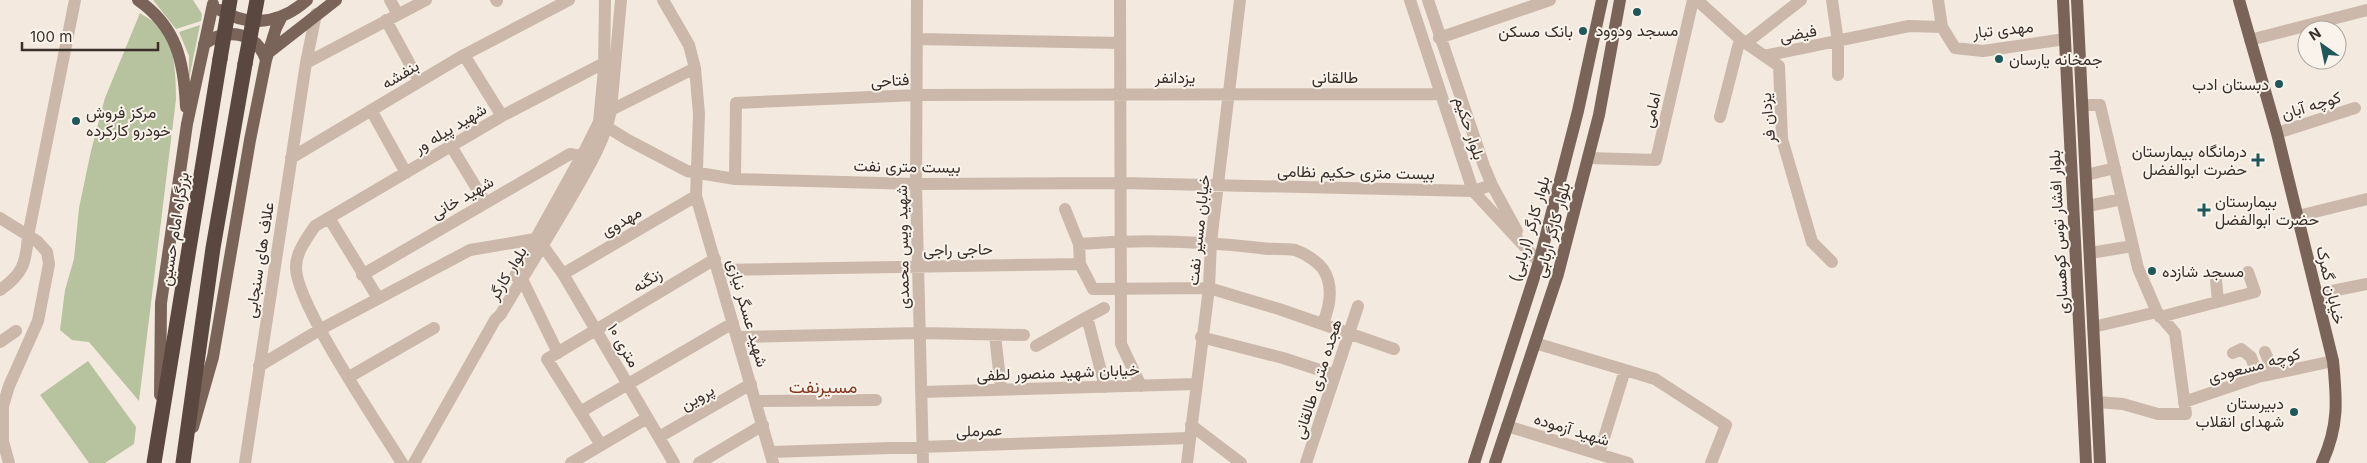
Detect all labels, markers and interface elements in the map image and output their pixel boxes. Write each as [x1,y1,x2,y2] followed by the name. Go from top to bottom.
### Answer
[1631,6,1643,18] marker: مسجد ودوود
[1971,16,2034,43] street label: مهدی تبار
[22,20,159,52] scale bar
[1596,20,1678,41] place label: مسجد ودوود
[1778,20,1818,47] street label: فیضی
[2297,20,2347,70] north arrow
[1498,21,1573,42] place label: بانک مسکن
[2306,24,2324,44] text: N
[1577,25,1589,37] marker: بانک مسکن
[30,27,72,46] text: 100 m
[2009,49,2103,70] place label: جمخانه یارسان
[1993,53,2005,65] marker: جمخانه یارسان
[378,55,422,93] street label: بنفشه
[1154,67,1195,88] street label: یزدانفر
[1312,67,1358,88] street label: طالقانی
[870,69,910,92] street label: فتاحی
[2192,74,2269,94] place label: دبستان ادب
[2273,78,2285,90] marker: دبستان ادب
[2279,86,2344,125] street label: کوچه آبان
[1637,90,1666,130] street label: امامی
[1755,92,1780,145] street label: یزدان فر
[1449,94,1490,163] street label: بلوار حکیم
[409,99,491,160] street label: شهید پیله ور
[86,102,171,141] place label: مرکز فروش خودرو کارکرده
[70,115,82,127] marker: مرکز فروش خودرو کارکرده
[2132,141,2247,180] place label: درمانگاه بیمارستان حضرت ابوالفضل
[2044,149,2073,315] street label: بلوار افشار توس کوهساری
[2251,153,2265,167] marker: درمانگاه بیمارستان حضرت ابوالفضل
[853,155,961,178] street label: بیست متری نفت
[1277,161,1435,184] street label: بیست متری حکیم نظامی
[155,171,194,288] street label: بزرگراه امام حسین
[427,171,497,224] street label: شهید خانی
[1182,173,1215,287] street label: خیابان مسیر نفت
[1504,174,1555,285] street label: بلوار کارگر (اربابی)
[1530,180,1575,280] street label: بلوار کارگر اربابی
[891,185,914,309] street label: شهید ویس محمدی
[2215,191,2319,230] place label: بیمارستان حضرت ابوالفضل
[240,201,279,320] street label: علاف های سنجابی
[597,201,645,241] street label: مهدوی
[2197,203,2211,217] marker: بیمارستان حضرت ابوالفضل
[923,238,993,261] street label: حاجی راجی
[483,242,532,305] street label: بلوار کارگر
[2311,244,2350,327] street label: خیابان گمرک
[722,257,773,370] street label: شهید عسگر نیازی
[2162,261,2244,282] place label: مسجد شازده
[629,263,666,297] street label: زنگنه
[2146,265,2158,277] marker: مسجد شازده
[1288,316,1347,442] street label: هجده متری طالقانی
[603,319,645,371] street label: ۱۰ متری
[2206,343,2303,389] street label: کوچه مسعودی
[976,359,1140,386] street label: خیابان شهید منصور لطفی
[789,376,857,398] district label: مسیرنفت
[677,379,718,416] street label: پروین
[2196,393,2284,432] place label: دبیرستان شهدای انقلاب
[2288,406,2300,418] marker: دبیرستان شهدای انقلاب
[1531,408,1612,451] street label: شهید آزموده
[955,419,1003,442] street label: عمرملی

